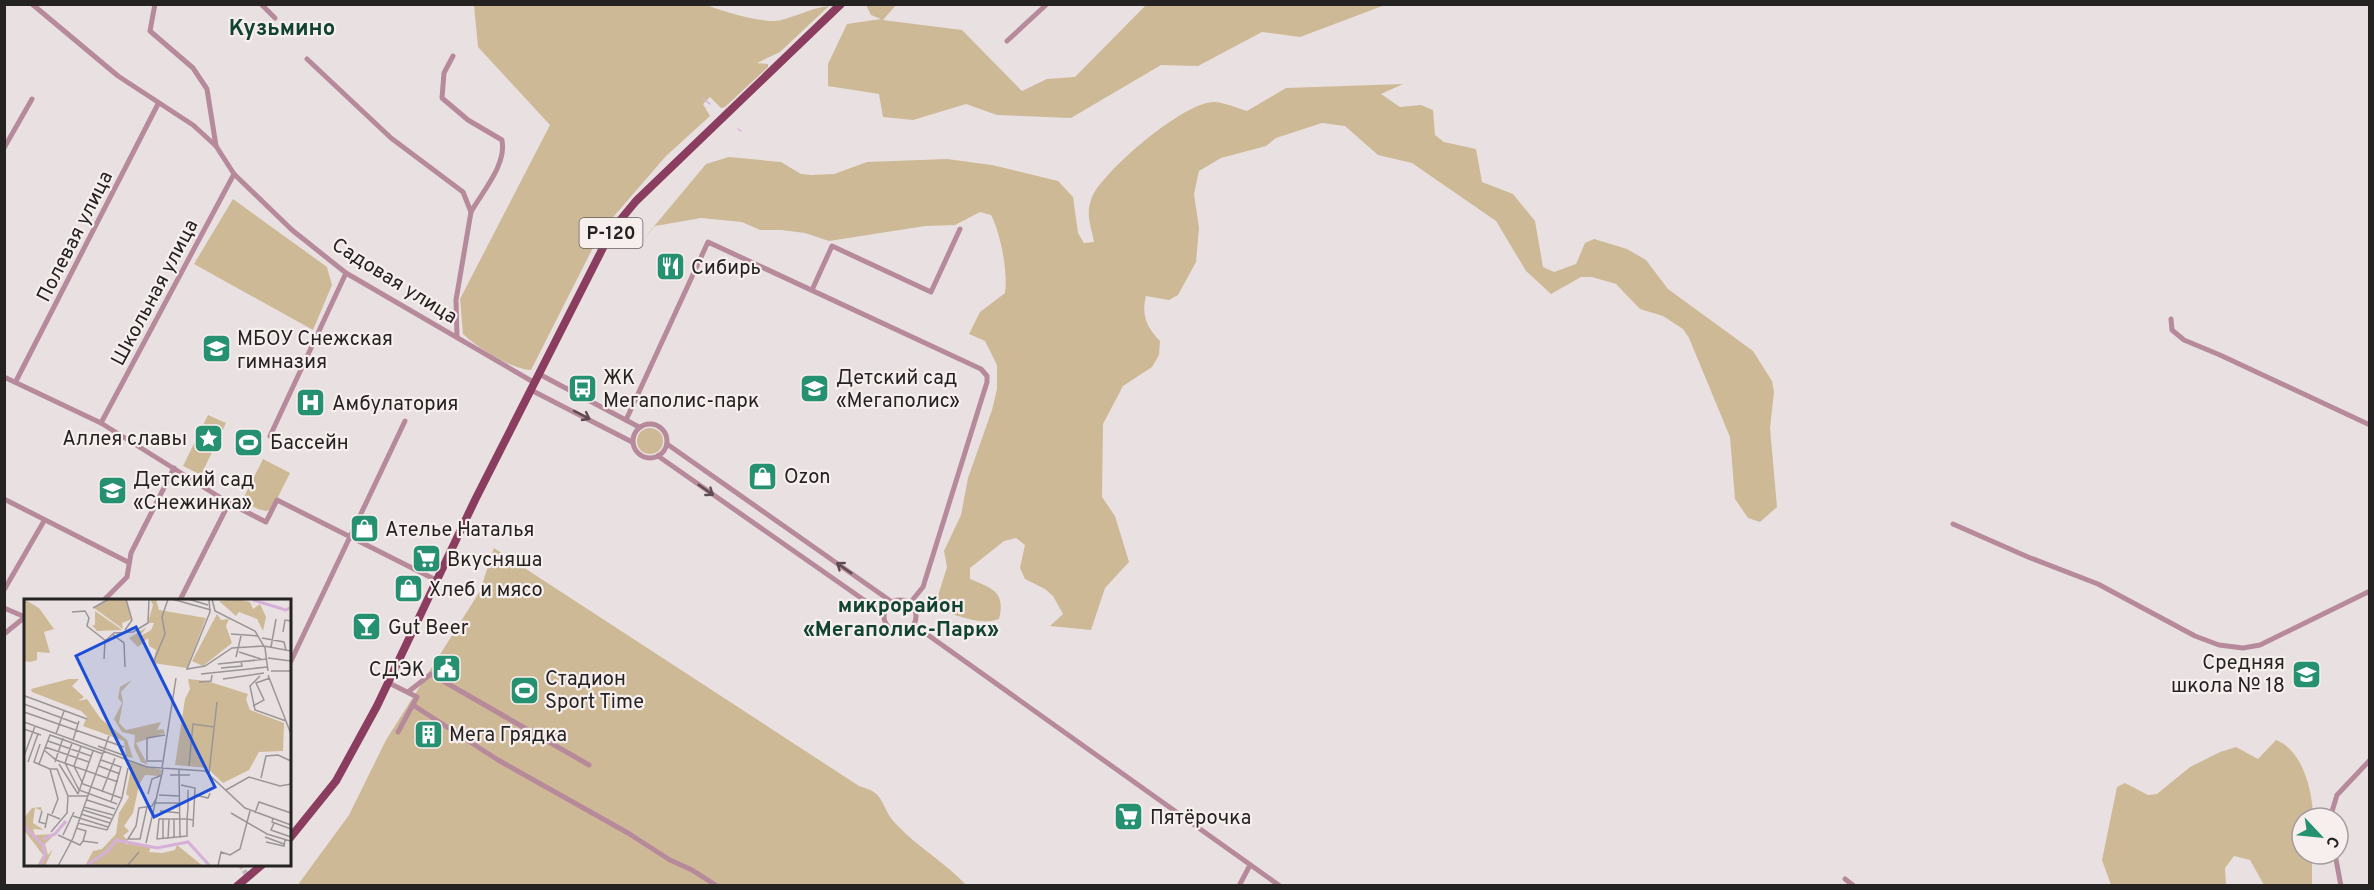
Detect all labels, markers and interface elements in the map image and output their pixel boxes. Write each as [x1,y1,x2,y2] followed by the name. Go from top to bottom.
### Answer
[229,16,335,43] district label: Кузьмино
[32,167,120,307] street label: Полевая улица
[106,215,205,371] street label: Школьная улица
[580,218,642,248] road number: Р-120
[326,233,462,331] street label: Садовая улица
[654,251,686,283] restaurant icon: Сибирь
[691,256,761,282] place label: Сибирь
[237,327,393,376] place label: МБОУ Снежская гимназия
[200,333,232,365] school or university icon: МБОУ Снежская гимназия
[603,366,759,415] place label: ЖК Мегаполис-парк
[836,366,960,415] place label: Детский сад «Мегаполис»
[566,372,598,404] bus stop icon: ЖК Мегаполис-парк
[799,372,831,404] school or university icon: Детский сад «Мегаполис»
[295,387,327,419] hospital icon: Амбулатория
[332,392,459,418] place label: Амбулатория
[573,410,591,422] one-way arrow
[192,422,224,454] place icon: Аллея славы
[233,426,265,458] sports icon: Бассейн
[62,427,187,453] place label: Аллея славы
[270,431,349,457] place label: Бассейн
[747,460,779,492] shop icon: Ozon
[784,465,830,491] place label: Ozon
[133,468,254,517] place label: Детский сад «Снежинка»
[96,475,128,507] school or university icon: Детский сад «Снежинка»
[698,484,714,496] one-way arrow
[348,513,380,545] shop icon: Ателье Наталья
[385,518,534,544] place label: Ателье Наталья
[410,543,442,575] supermarket icon: Вкусняша
[447,548,542,574] place label: Вкусняша
[836,562,852,574] one-way arrow
[392,573,424,605] shop icon: Хлеб и мясо
[429,578,543,604] place label: Хлеб и мясо
[803,593,999,644] district label: микрорайон «Мегаполис-Парк»
[24,599,291,866] inset map
[351,611,383,643] bar icon: Gut Beer
[388,616,469,642] place label: Gut Beer
[2171,651,2285,700] place label: Средняя школа № 18
[430,653,462,685] public building icon: СДЭК
[369,658,425,684] place label: СДЭК
[2290,658,2322,690] school or university icon: Средняя школа № 18
[545,667,644,716] place label: Стадион Sport Time
[508,674,540,706] sports icon: Стадион Sport Time
[412,718,444,750] building icon: Мега Грядка
[449,723,567,749] place label: Мега Грядка
[1113,801,1145,833] supermarket icon: Пятёрочка
[1150,806,1251,832] place label: Пятёрочка
[2290,806,2350,866] north arrow
[2320,833,2343,851] text: С

